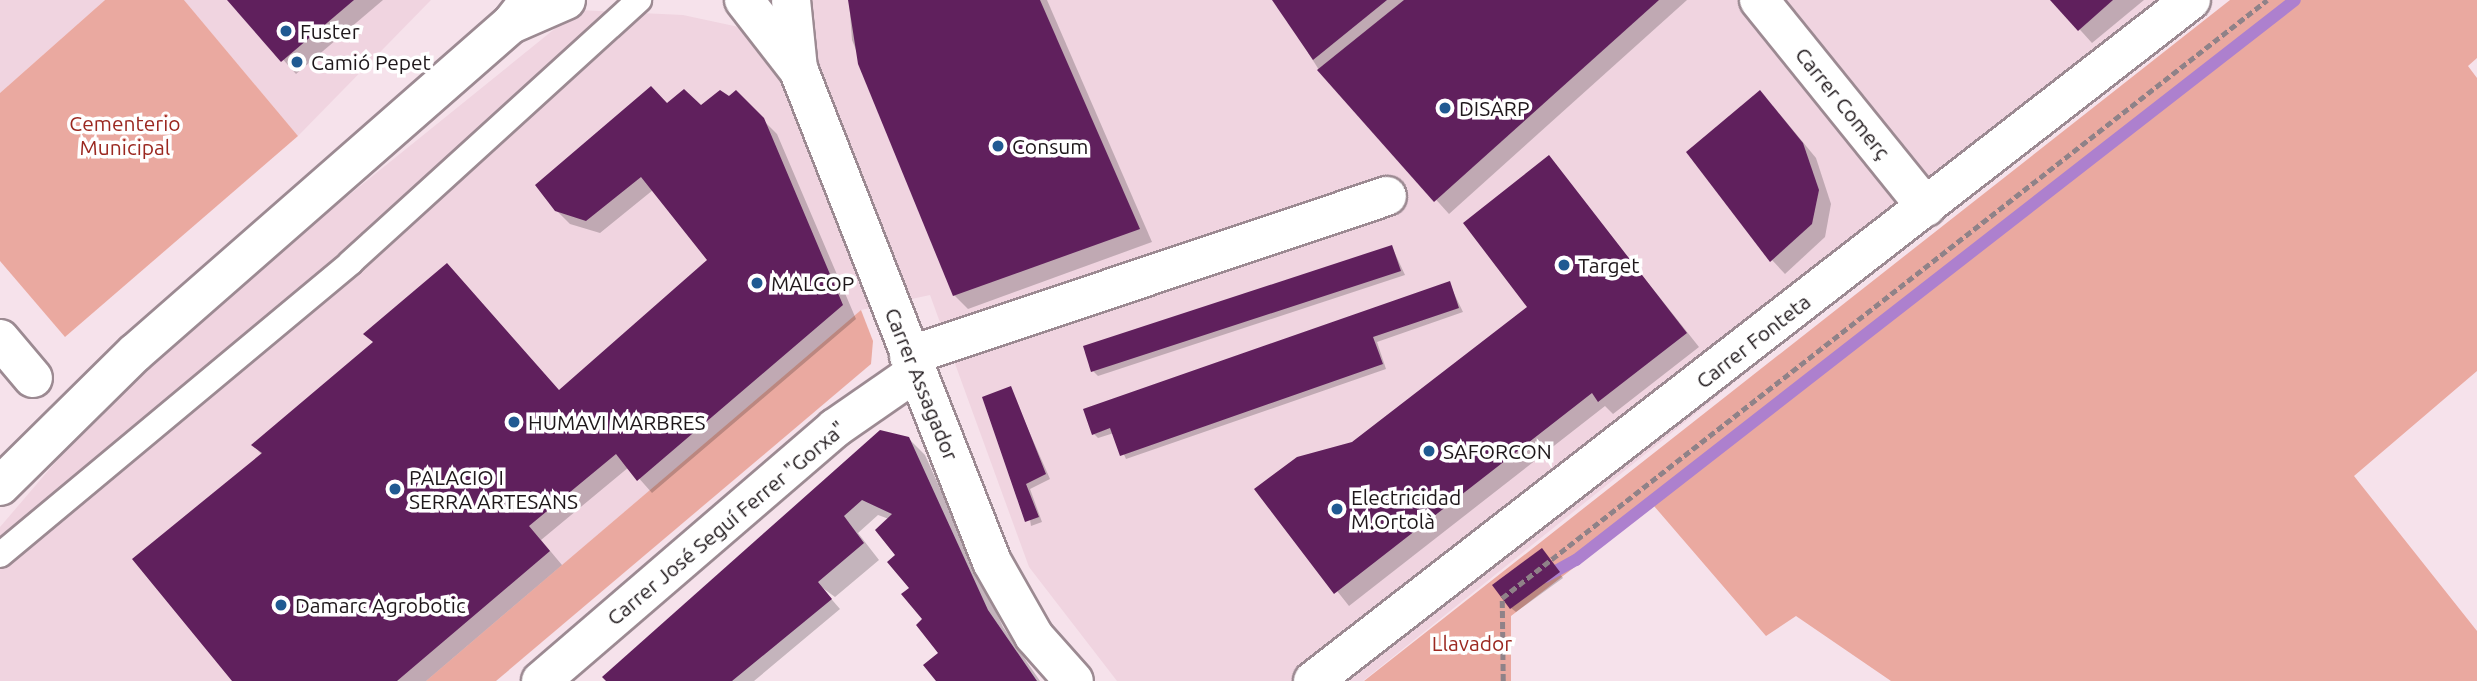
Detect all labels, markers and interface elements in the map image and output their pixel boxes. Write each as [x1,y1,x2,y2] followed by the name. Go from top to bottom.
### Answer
[300,18,360,44] place label: Fuster
[278,23,294,39] marker: Fuster
[1790,42,1896,164] street label: Carrer Comerç
[311,49,431,75] place label: Camió Pepet
[289,54,305,70] marker: Camió Pepet
[1459,95,1530,121] place label: DISARP
[1437,100,1453,116] marker: DISARP
[69,110,181,160] park label: Cementerio Municipal
[1012,133,1088,159] place label: Consum
[990,138,1006,154] marker: Consum
[1578,252,1640,278] place label: Target
[1556,257,1572,273] marker: Target
[771,270,854,296] place label: MALCOP
[749,275,765,291] marker: MALCOP
[1691,289,1815,393] street label: Carrer Fonteta
[880,304,964,464] street label: Carrer Assagador
[528,409,706,435] place label: HUMAVI MARBRES
[506,414,522,430] marker: HUMAVI MARBRES
[602,416,850,630] street label: Carrer José Seguí Ferrer "Gorxa"
[1443,438,1552,464] place label: SAFORCON
[1421,443,1437,459] marker: SAFORCON
[409,464,578,514] place label: PALACIO I SERRA ARTESANS
[387,481,403,497] marker: PALACIO I SERRA ARTESANS
[1351,484,1461,534] place label: Electricidad M.Ortolà
[1329,501,1345,517] marker: Electricidad M.Ortolà
[295,592,466,618] place label: Damarc Agrobotic
[273,597,289,613] marker: Damarc Agrobotic
[1432,630,1512,656] park label: Llavador

